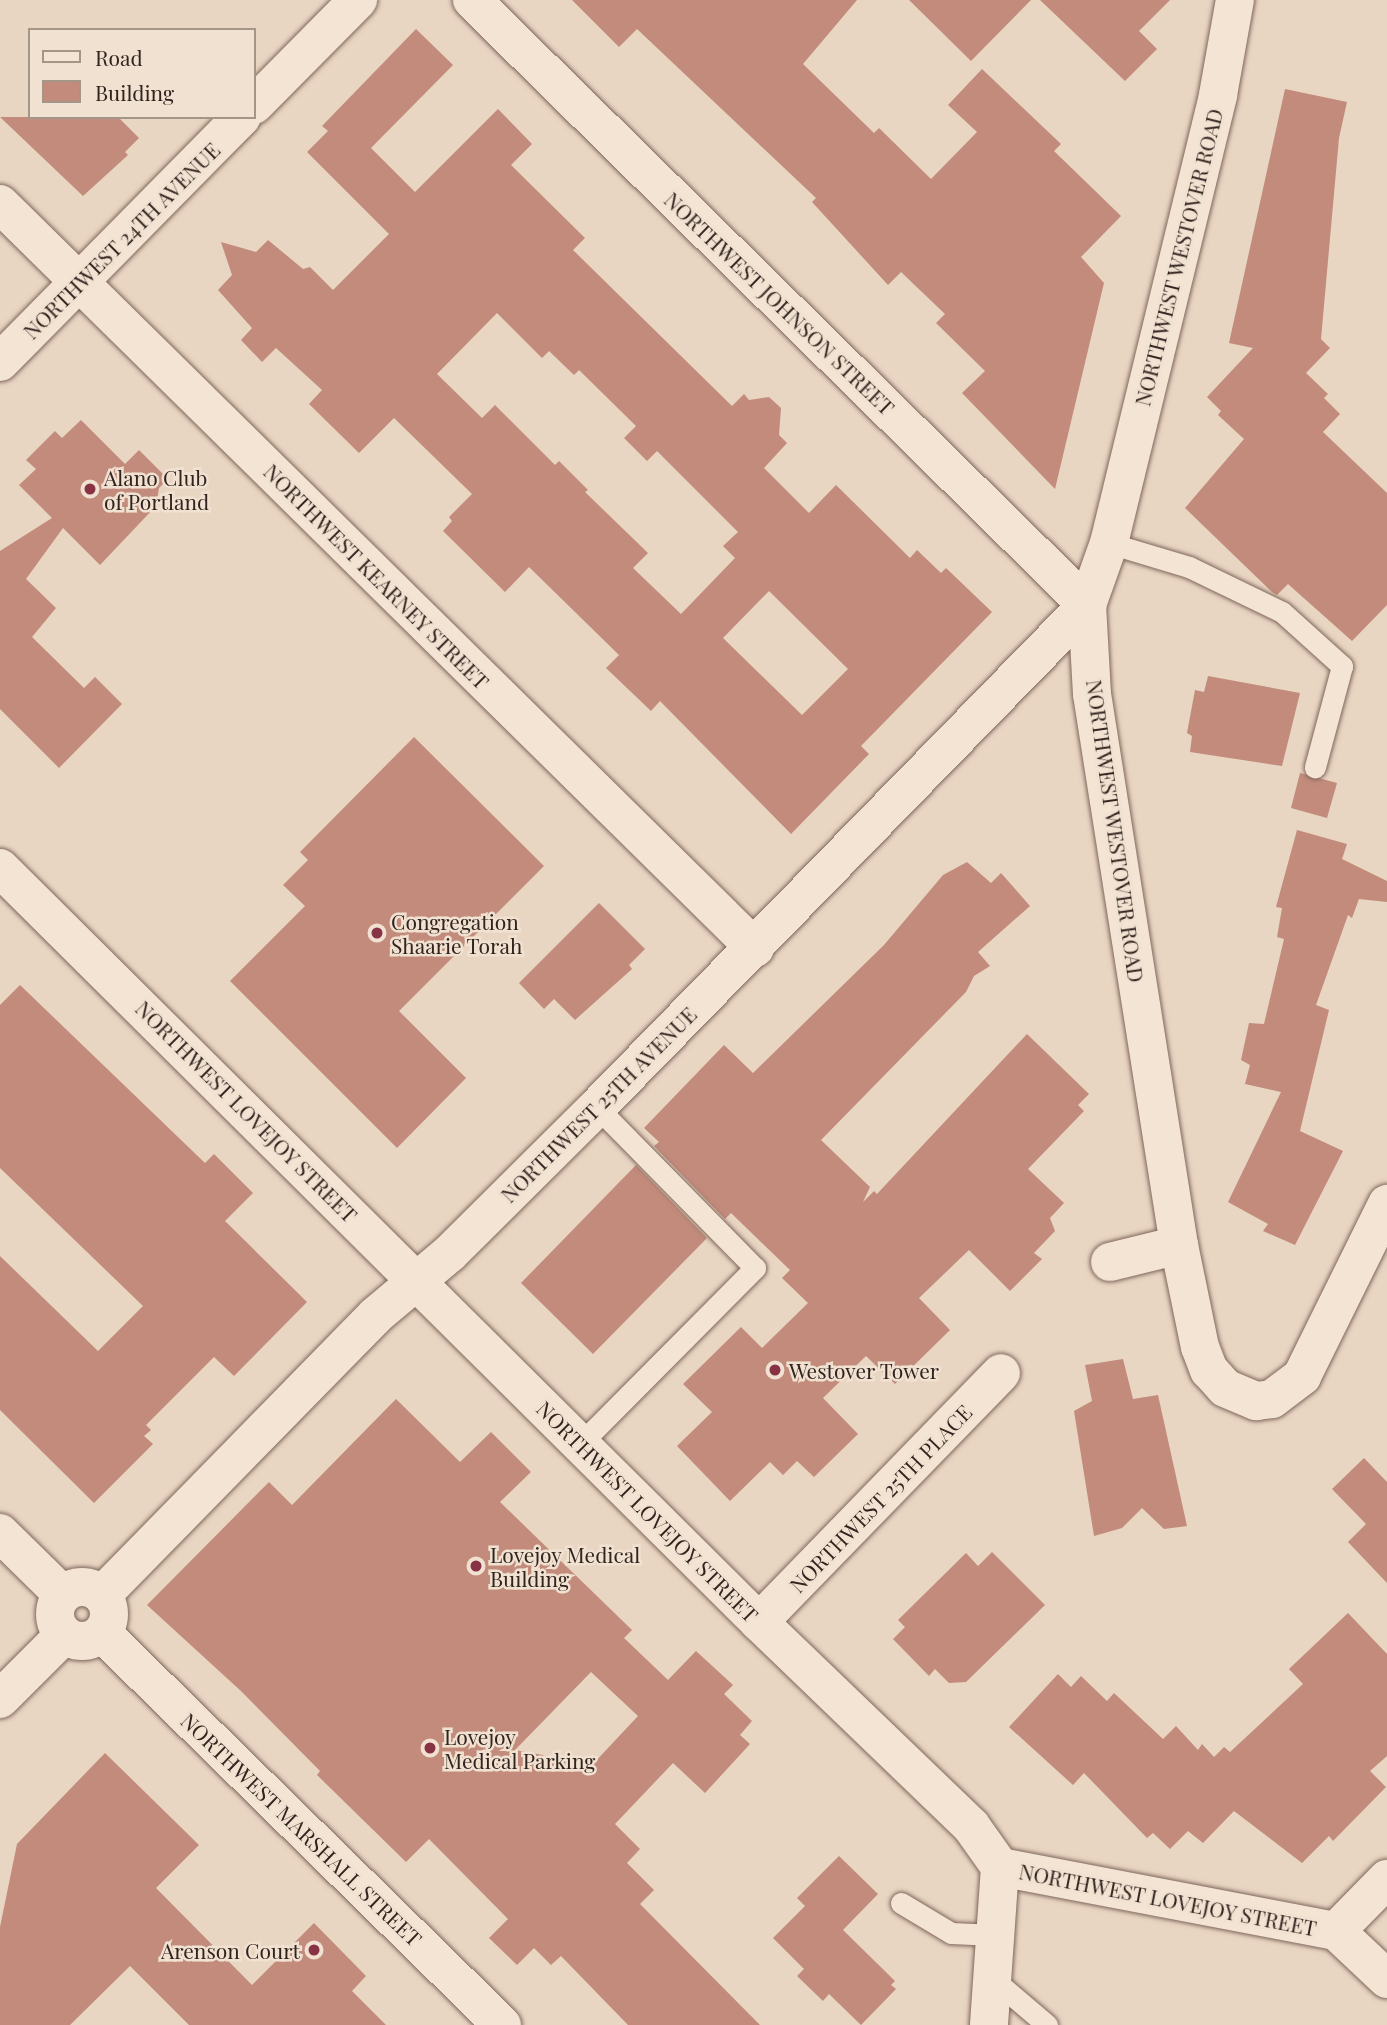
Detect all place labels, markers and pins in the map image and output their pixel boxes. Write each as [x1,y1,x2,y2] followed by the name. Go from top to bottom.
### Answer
[104,464,209,514] place label: Alano Club of Portland
[82,481,98,497] marker: Alano Club of Portland
[391,908,523,958] place label: Congregation Shaarie Torah
[369,925,385,941] marker: Congregation Shaarie Torah
[789,1357,940,1383] place label: Westover Tower
[767,1362,783,1378] marker: Westover Tower
[490,1541,641,1591] place label: Lovejoy Medical Building
[468,1558,484,1574] marker: Lovejoy Medical Building
[444,1723,595,1773] place label: Lovejoy Medical Parking
[422,1740,438,1756] marker: Lovejoy Medical Parking
[161,1937,300,1963] place label: Arenson Court
[306,1942,322,1958] marker: Arenson Court

